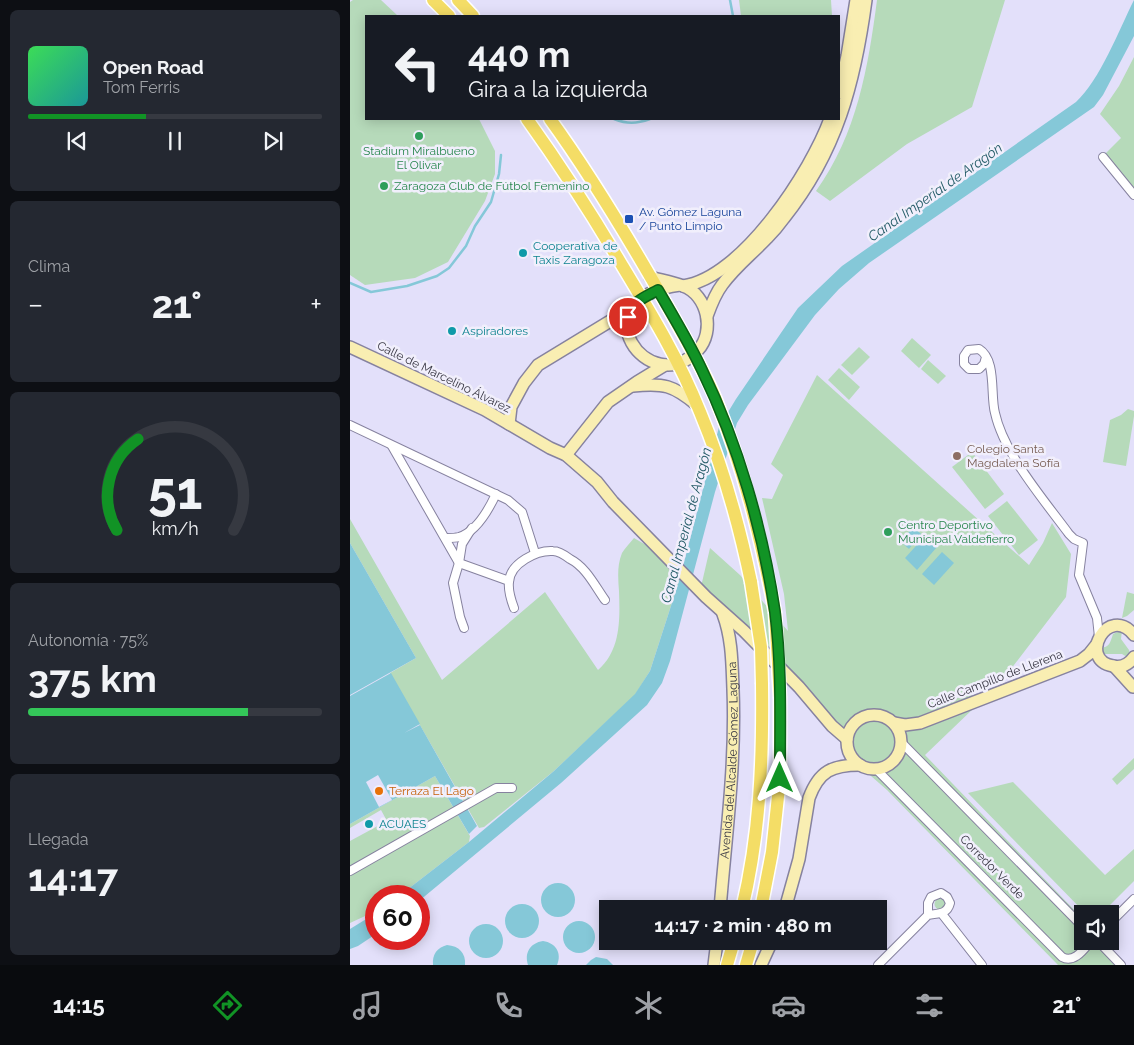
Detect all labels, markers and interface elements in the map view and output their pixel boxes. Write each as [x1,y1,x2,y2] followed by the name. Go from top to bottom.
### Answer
[468,34,570,75] text: 440 m
[385,35,450,100] icon: left
[103,56,204,78] text: Open Road
[468,76,648,102] text: Gira a la izquierda
[103,78,180,97] text: Tom Ferris
[63,127,91,155] icon: previous
[161,127,189,155] icon: pause
[259,127,287,155] icon: next
[413,130,425,142] marker: Stadium Miralbueno El Olivar
[865,139,1005,245] water label: Canal Imperial de Aragón
[363,144,475,172] place label: Stadium Miralbueno El Olivar
[394,179,589,193] place label: Zaragoza Club de Fútbol Femenino
[378,180,390,192] marker: Zaragoza Club de Fútbol Femenino
[639,205,742,233] place label: Av. Gómez Laguna / Punto Limpio
[623,213,635,225] marker: Av. Gómez Laguna / Punto Limpio
[533,239,618,267] place label: Cooperativa de Taxis Zaragoza
[517,247,529,259] marker: Cooperativa de Taxis Zaragoza
[28,257,70,276] text: Clima
[152,282,202,327] text: 21°
[28,288,43,321] text: −
[310,288,322,321] text: +
[607,296,649,338] pin
[614,303,642,331] icon: arrive
[462,324,528,338] place label: Aspiradores
[446,325,458,337] marker: Aspiradores
[375,338,513,416] street label: Calle de Marcelino Álvarez
[967,442,1060,470] place label: Colegio Santa Magdalena Sofía
[658,445,715,604] water label: Canal Imperial de Aragón
[951,450,963,462] marker: Colegio Santa Magdalena Sofía
[148,460,202,521] text: 51
[151,518,199,539] text: km/h
[898,518,1014,546] place label: Centro Deportivo Municipal Valdefierro
[882,526,894,538] marker: Centro Deportivo Municipal Valdefierro
[28,631,148,650] text: Autonomía · 75%
[926,647,1064,711] street label: Calle Campillo de Llerena
[28,656,157,701] text: 375 km
[718,661,741,859] street label: Avenida del Alcalde Gómez Laguna
[753,751,805,803] position arrow
[389,784,474,798] place label: Terraza El Lago
[373,785,385,797] marker: Terraza El Lago
[379,817,426,831] place label: ACUAES
[363,818,375,830] marker: ACUAES
[28,830,88,849] text: Llegada
[957,832,1027,902] street label: Corredor Verde
[28,855,118,900] text: 14:17
[365,885,430,950] speed limit sign: 60
[1074,905,1119,950] map controls
[1074,905,1119,950] button: sound
[654,914,832,936] text: 14:17 · 2 min · 480 m
[210,988,245,1023] icon: directions
[350,988,385,1023] icon: music
[491,988,526,1023] icon: phone
[631,988,666,1023] icon: climate
[771,988,806,1023] icon: car
[912,988,947,1023] icon: filters
[53,992,105,1018] text: 14:15
[1052,992,1081,1018] text: 21°

